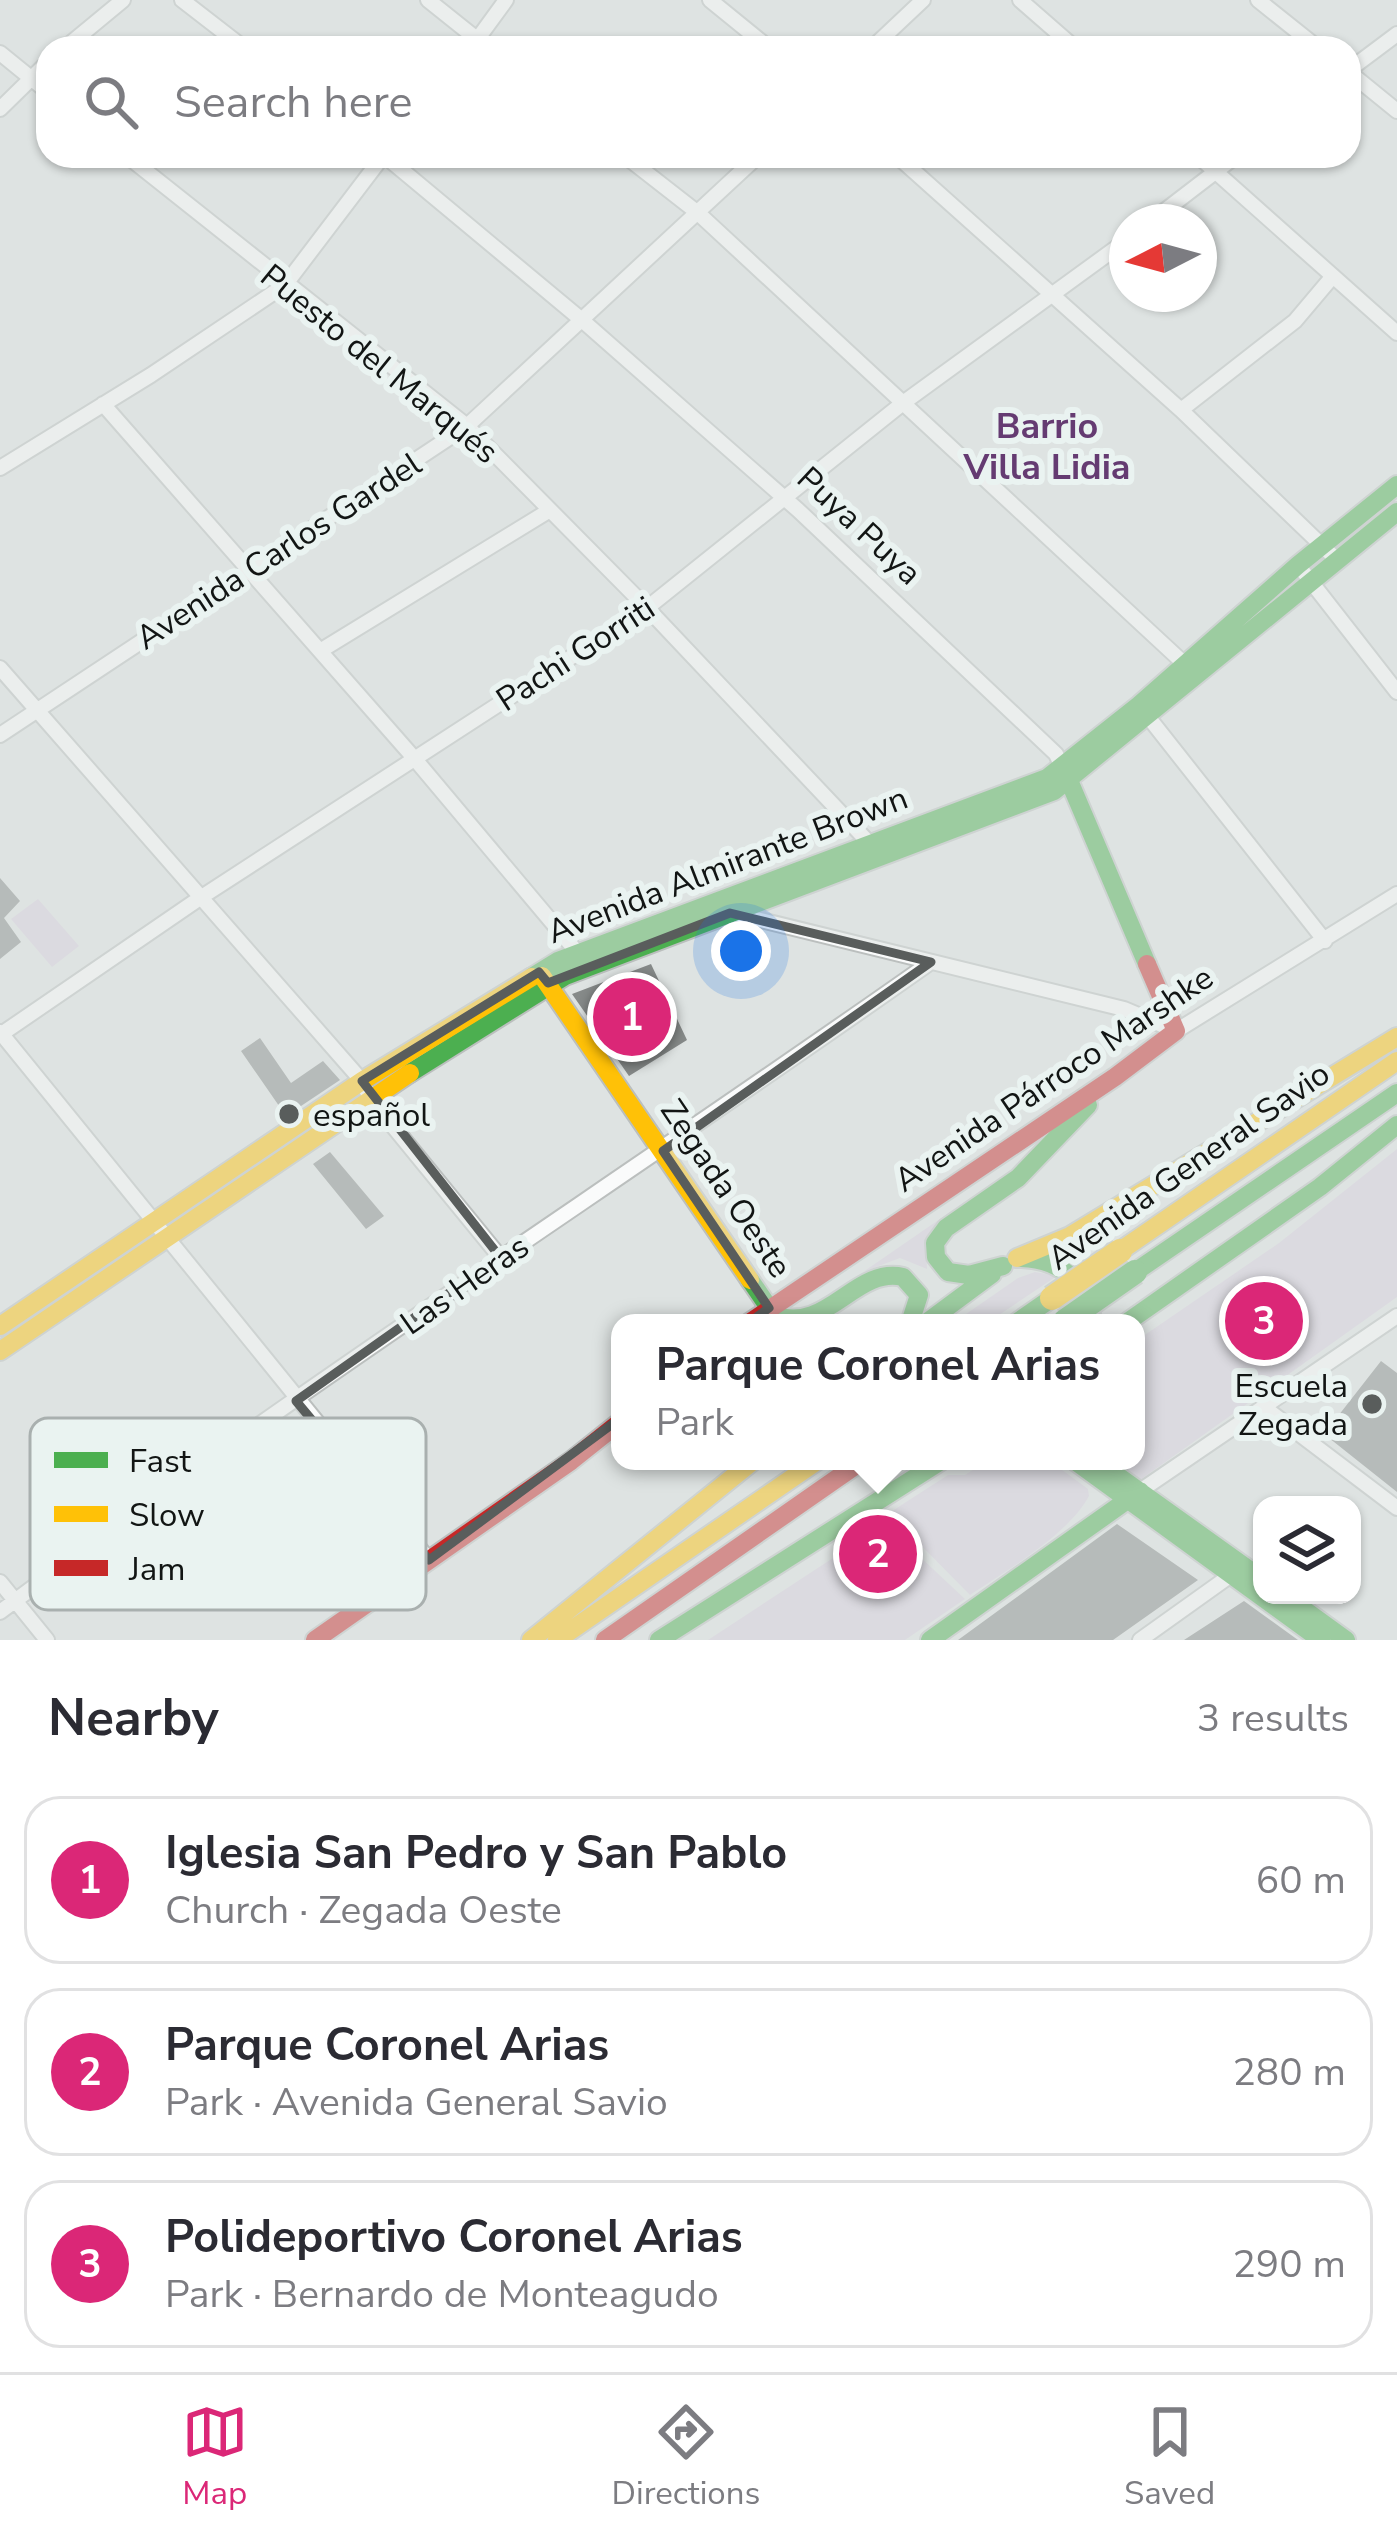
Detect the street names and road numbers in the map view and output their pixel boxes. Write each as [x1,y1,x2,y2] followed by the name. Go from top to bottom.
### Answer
[251,254,508,474] street label: Puesto del Marqués
[127,442,430,661] street label: Avenida Carlos Gardel
[787,457,931,595] street label: Puya Puya
[488,586,664,722] street label: Pachi Gorriti
[541,776,914,955] street label: Avenida Almirante Brown
[885,956,1222,1203] street label: Avenida Párroco Marshke
[1039,1052,1339,1281] street label: Avenida General Savio
[649,1091,802,1287] street label: Zegada Oeste
[392,1225,538,1346] street label: Las Heras

